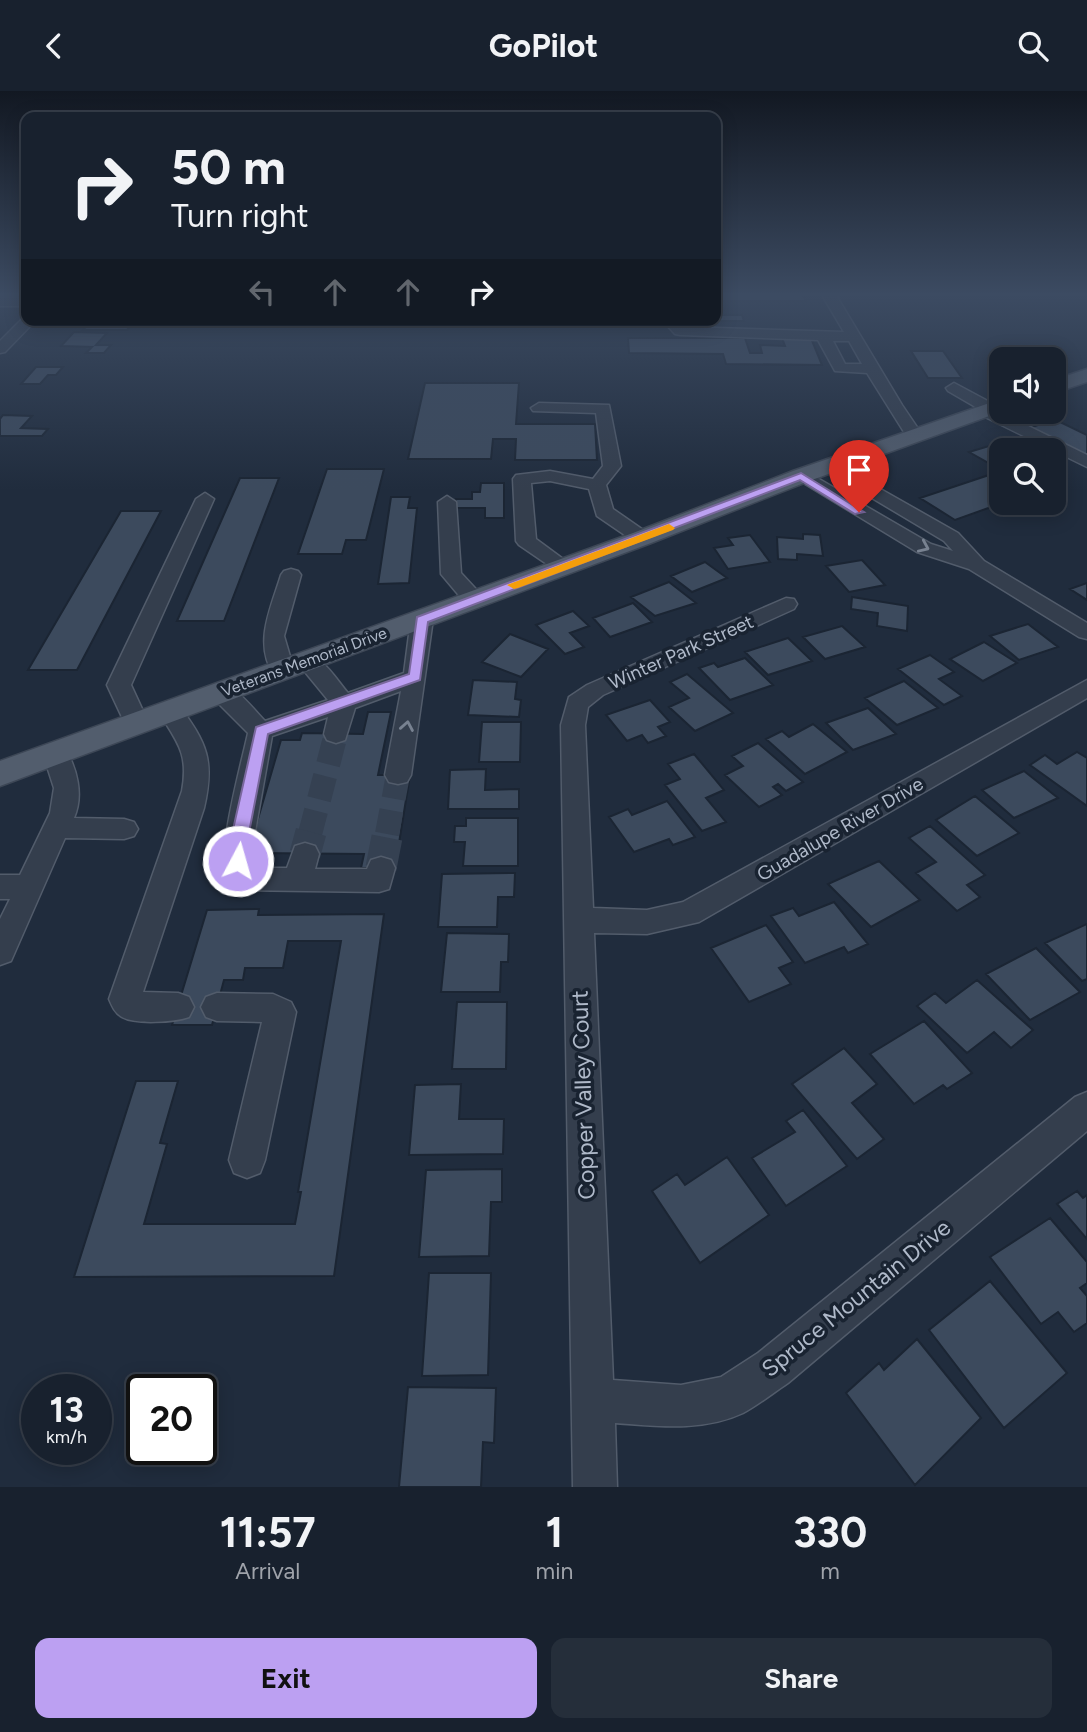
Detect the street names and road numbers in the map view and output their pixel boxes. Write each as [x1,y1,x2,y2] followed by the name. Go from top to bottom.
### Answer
[605,610,757,694] street label: Winter Park Street
[219,623,390,701] street label: Veterans Memorial Drive
[753,772,927,886] street label: Guadalupe River Drive
[565,990,601,1200] street label: Copper Valley Court
[756,1213,956,1383] street label: Spruce Mountain Drive

